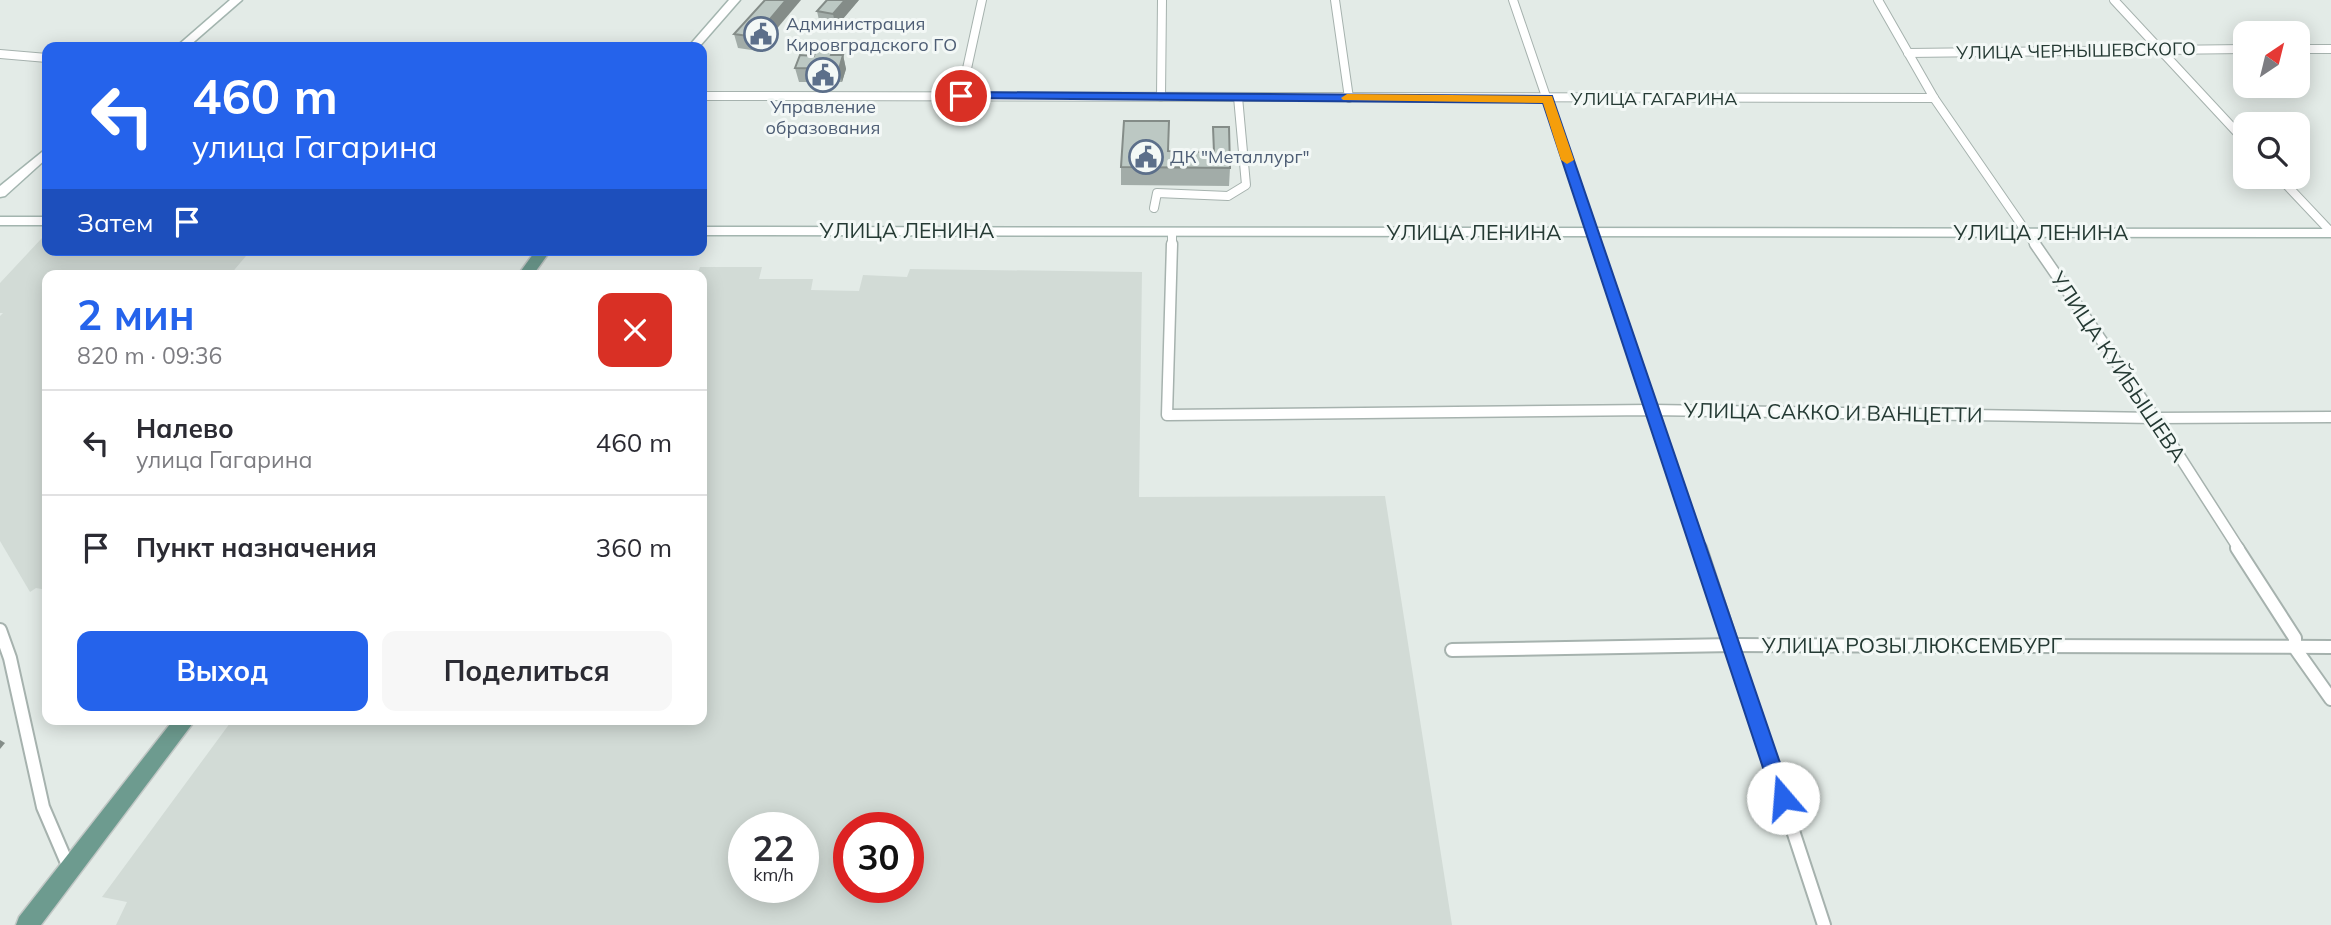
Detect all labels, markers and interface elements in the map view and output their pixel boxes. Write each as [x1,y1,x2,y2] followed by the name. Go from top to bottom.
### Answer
[786,12,957,56] place label: Администрация Кировградского ГО
[742,15,780,53] public building icon: Администрация Кировградского ГО
[2233,21,2310,98] north arrow
[2233,21,2310,189] map controls
[1955,37,2196,64] street label: УЛИЦА ЧЕРНЫШЕВСКОГО
[804,56,842,94] public building icon: Управление образования
[192,65,338,126] text: 460 m
[931,66,991,126] pin
[77,70,168,161] icon: left
[942,77,980,115] icon: arrive
[1570,87,1737,110] street label: УЛИЦА ГАГАРИНА
[766,95,880,139] place label: Управление образования
[2233,112,2310,189] button: search
[192,126,438,166] text: улица Гагарина
[1127,138,1165,176] public building icon: ДК "Металлург"
[1170,145,1310,168] place label: ДК "Металлург"
[168,203,206,241] icon: arrive
[77,206,154,239] text: Затем
[818,217,995,243] street label: УЛИЦА ЛЕНИНА
[1385,219,1562,245] street label: УЛИЦА ЛЕНИНА
[1952,219,2129,245] street label: УЛИЦА ЛЕНИНА
[2045,266,2193,467] street label: УЛИЦА КУЙБЫШЕВА
[77,288,195,341] text: 2 мин
[598,293,672,367] button: close
[77,341,222,370] text: 820 m · 09:36
[1682,396,1983,428] street label: УЛИЦА САККО И ВАНЦЕТТИ
[136,412,234,445] text: Налево
[77,424,115,462] icon: left
[596,426,672,459] text: 460 m
[136,445,312,474] text: улица Гагарина
[77,529,115,567] icon: arrive
[136,531,377,564] text: Пункт назначения
[596,531,672,564] text: 360 m
[77,631,368,711] button: Выход
[382,631,672,711] button: Поделиться
[1761,632,2062,658] street label: УЛИЦА РОЗЫ ЛЮКСЕМБУРГ
[1746,761,1820,835] position arrow
[833,812,924,903] speed limit sign: 30
[752,826,795,870] text: 22
[753,863,794,886] text: km/h

